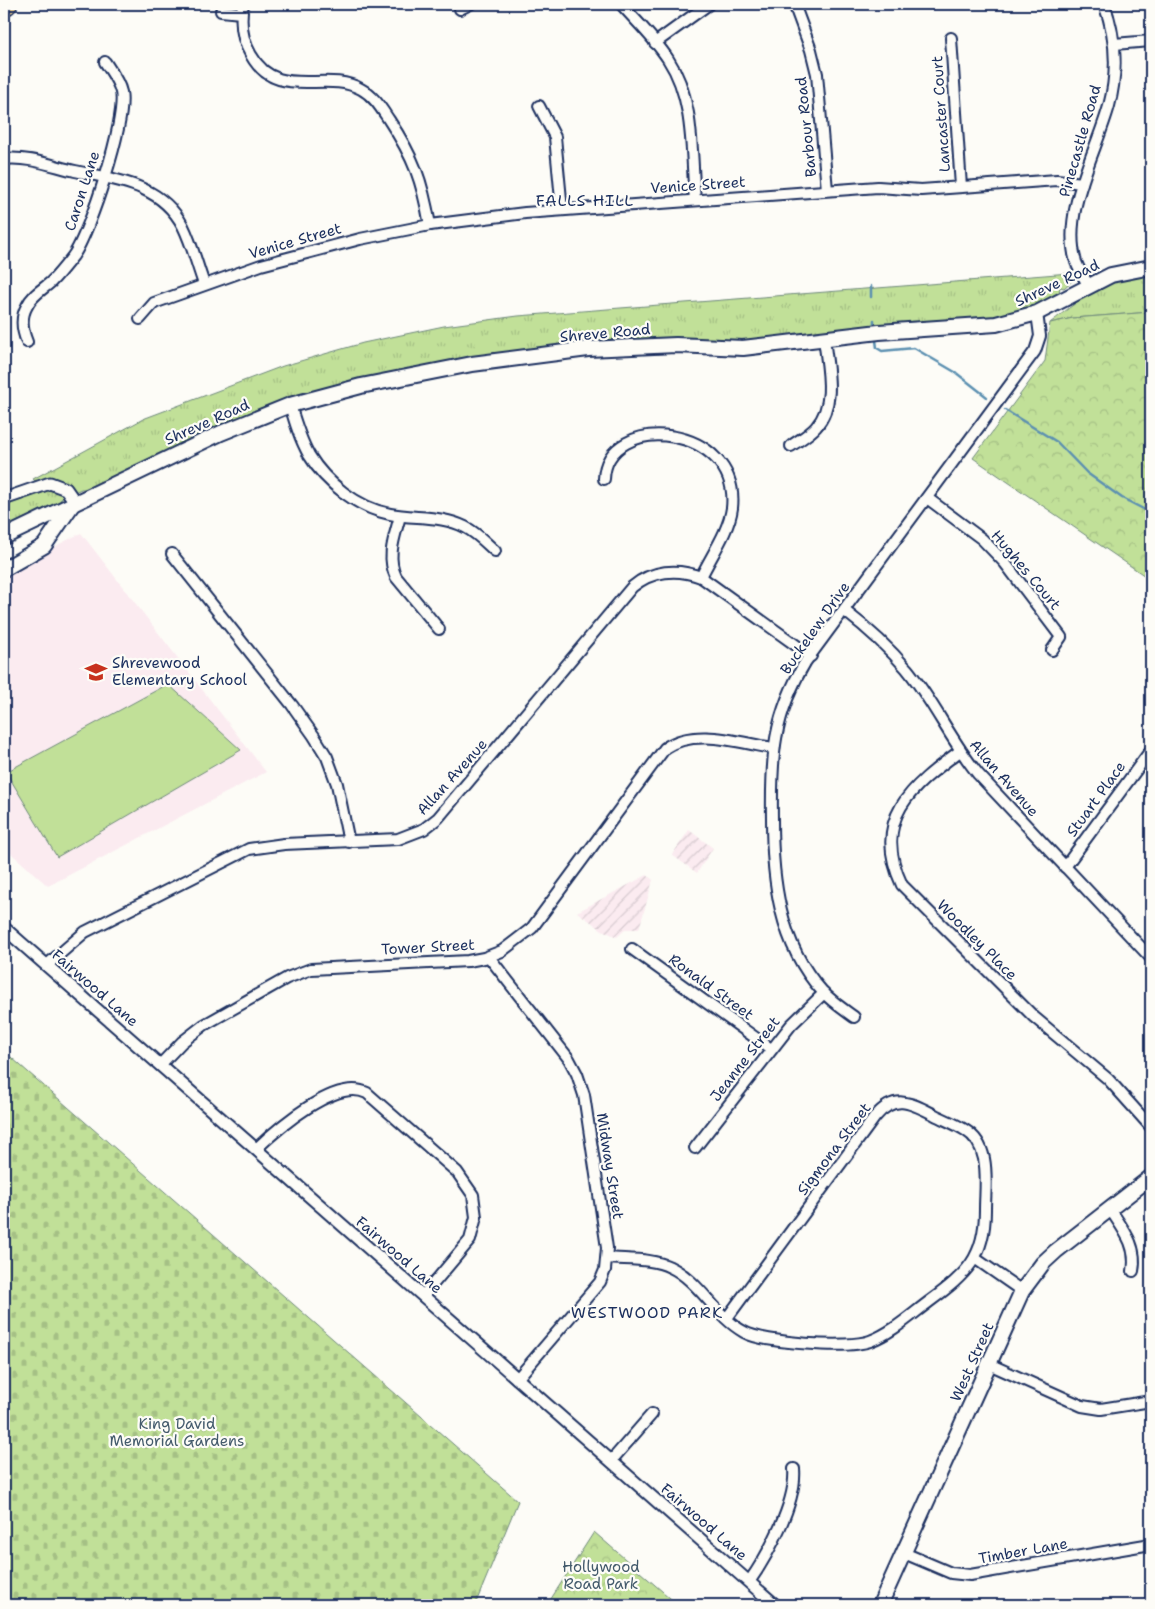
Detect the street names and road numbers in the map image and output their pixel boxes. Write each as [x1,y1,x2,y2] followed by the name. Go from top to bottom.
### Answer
[927,55,955,173] street label: Lancaster Court
[791,75,821,178] street label: Barbour Road
[1054,82,1106,199] street label: Pinecastle Road
[60,149,104,233] street label: Caron Lane
[650,172,746,198] street label: Venice Street
[246,218,344,264] street label: Venice Street
[1012,255,1103,311] street label: Shreve Road
[559,319,652,347] street label: Shreve Road
[161,394,253,450] street label: Shreve Road
[987,526,1065,614] street label: Hughes Court
[776,578,854,678] street label: Buckelew Drive
[412,735,492,819] street label: Allan Avenue
[965,735,1043,821] street label: Allan Avenue
[1062,757,1130,841] street label: Stuart Place
[932,895,1022,985] street label: Woodley Place
[381,935,475,959] street label: Tower Street
[47,945,143,1031] street label: Fairwood Lane
[665,949,757,1025] street label: Ronald Street
[706,1012,784,1106] street label: Jeanne Street
[793,1099,875,1199] street label: Sigmona Street
[592,1111,628,1221] street label: Midway Street
[351,1212,447,1298] street label: Fairwood Lane
[946,1319,998,1405] street label: West Street
[656,1479,752,1565] street label: Fairwood Lane
[977,1533,1069,1569] street label: Timber Lane

